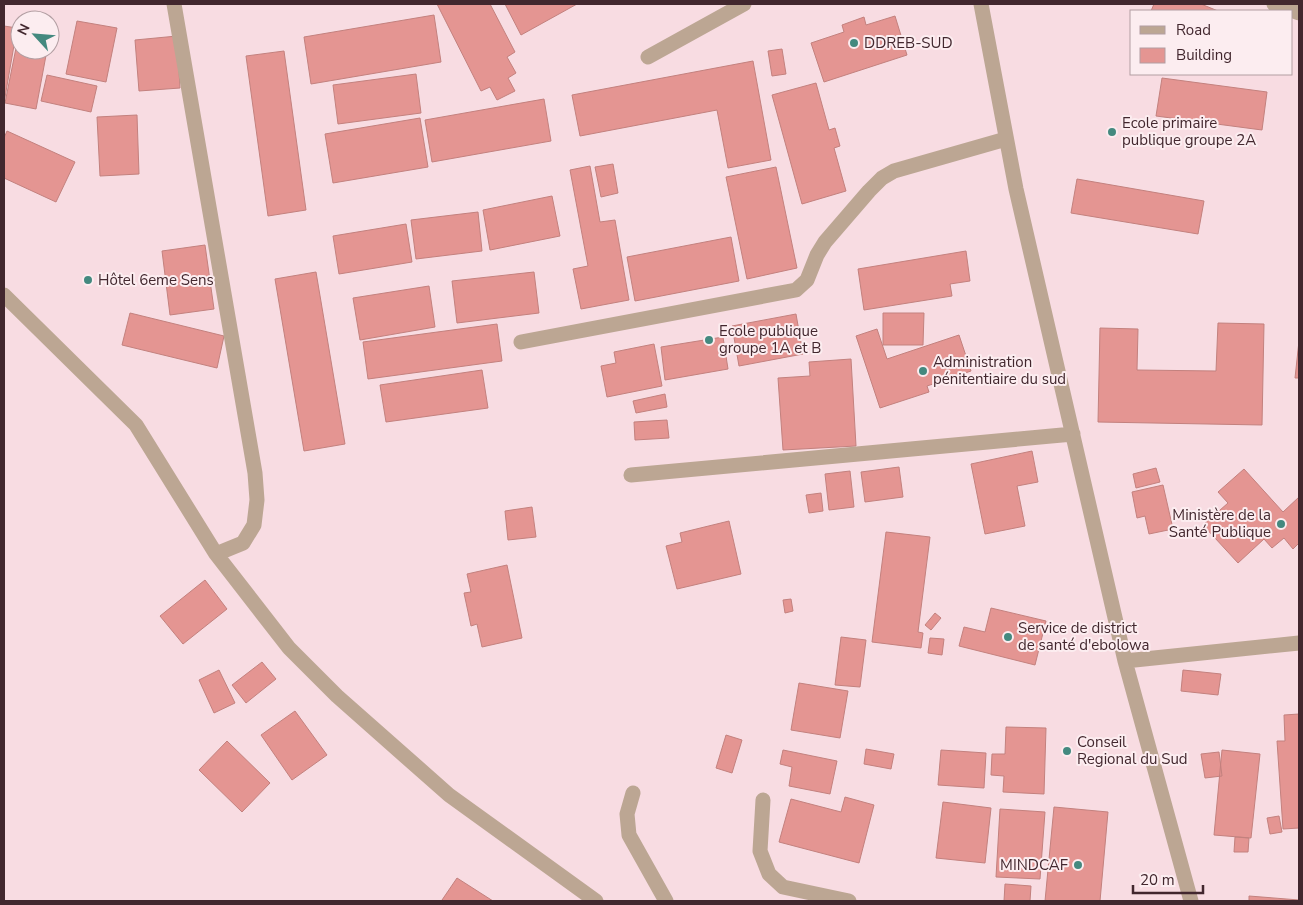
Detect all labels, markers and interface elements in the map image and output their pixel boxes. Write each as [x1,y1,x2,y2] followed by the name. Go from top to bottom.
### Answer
[10,10,60,60] north arrow
[1130,10,1293,75] legend
[1176,20,1211,40] text: Road
[13,21,35,38] text: N
[864,33,953,53] place label: DDREB-SUD
[848,37,860,49] marker: DDREB-SUD
[1176,45,1232,65] text: Building
[1122,113,1256,150] place label: Ecole primaire publique groupe 2A
[1106,126,1118,138] marker: Ecole primaire publique groupe 2A
[98,270,214,290] place label: Hôtel 6eme Sens
[82,274,94,286] marker: Hôtel 6eme Sens
[719,321,821,358] place label: Ecole publique groupe 1A et B
[703,334,715,346] marker: Ecole publique groupe 1A et B
[933,352,1066,389] place label: Administration pénitentiaire du sud
[917,365,929,377] marker: Administration pénitentiaire du sud
[1169,505,1271,542] place label: Ministère de la Santé Publique
[1275,518,1287,530] marker: Ministère de la Santé Publique
[1018,618,1149,655] place label: Service de district de santé d'ebolowa
[1002,631,1014,643] marker: Service de district de santé d'ebolowa
[1077,732,1188,769] place label: Conseil Regional du Sud
[1061,745,1073,757] marker: Conseil Regional du Sud
[1000,855,1068,875] place label: MINDCAF
[1072,859,1084,871] marker: MINDCAF
[1133,862,1203,894] scale bar
[1140,870,1175,890] text: 20 m

